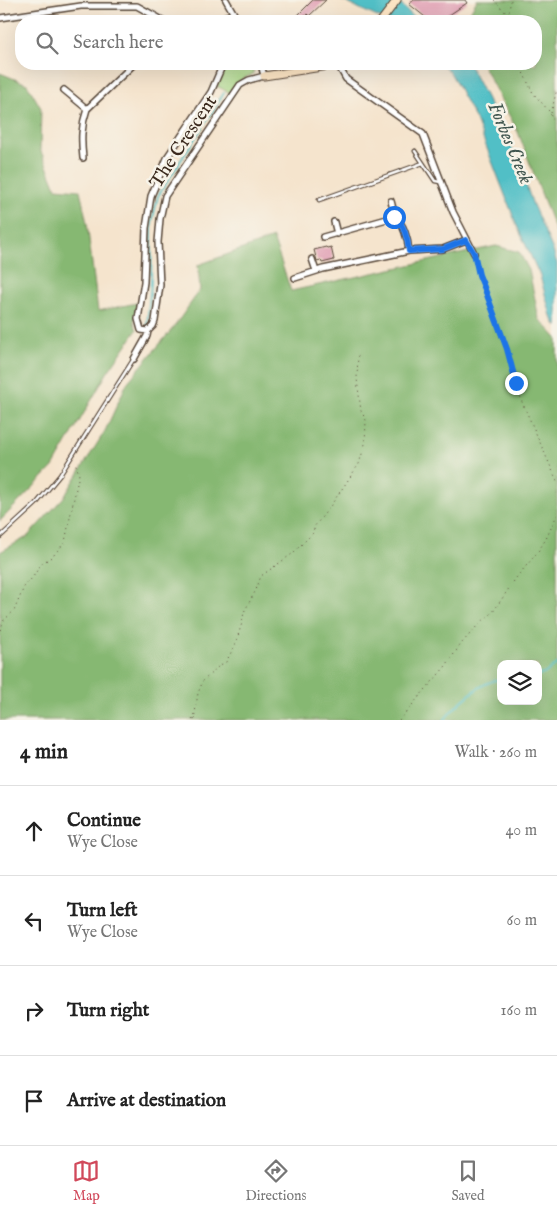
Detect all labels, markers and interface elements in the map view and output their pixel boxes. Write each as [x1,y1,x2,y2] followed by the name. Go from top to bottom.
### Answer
[15,15,542,70] search box
[33,29,61,57] icon: search
[73,31,164,55] text: Search here
[145,91,223,193] street label: The Crescent
[482,98,538,188] water label: Forbes Creek
[383,206,406,229] route start
[505,372,528,395] route end
[497,660,542,705] map controls
[497,660,542,705] button: layers
[20,739,68,766] text: 4 min
[454,743,537,763] text: Walk · 260 m
[67,809,141,833] text: Continue
[20,817,48,845] icon: ahead
[505,821,537,841] text: 40 m
[67,833,138,853] text: Wye Close
[67,899,138,923] text: Turn left
[20,907,48,935] icon: left
[507,911,537,931] text: 60 m
[67,923,138,943] text: Wye Close
[20,997,48,1025] icon: right
[67,999,149,1023] text: Turn right
[501,1001,537,1021] text: 160 m
[20,1087,48,1115] icon: arrive
[67,1089,226,1113] text: Arrive at destination
[72,1157,100,1205] tab: Map
[245,1157,306,1205] tab: Directions
[451,1157,484,1205] tab: Saved

